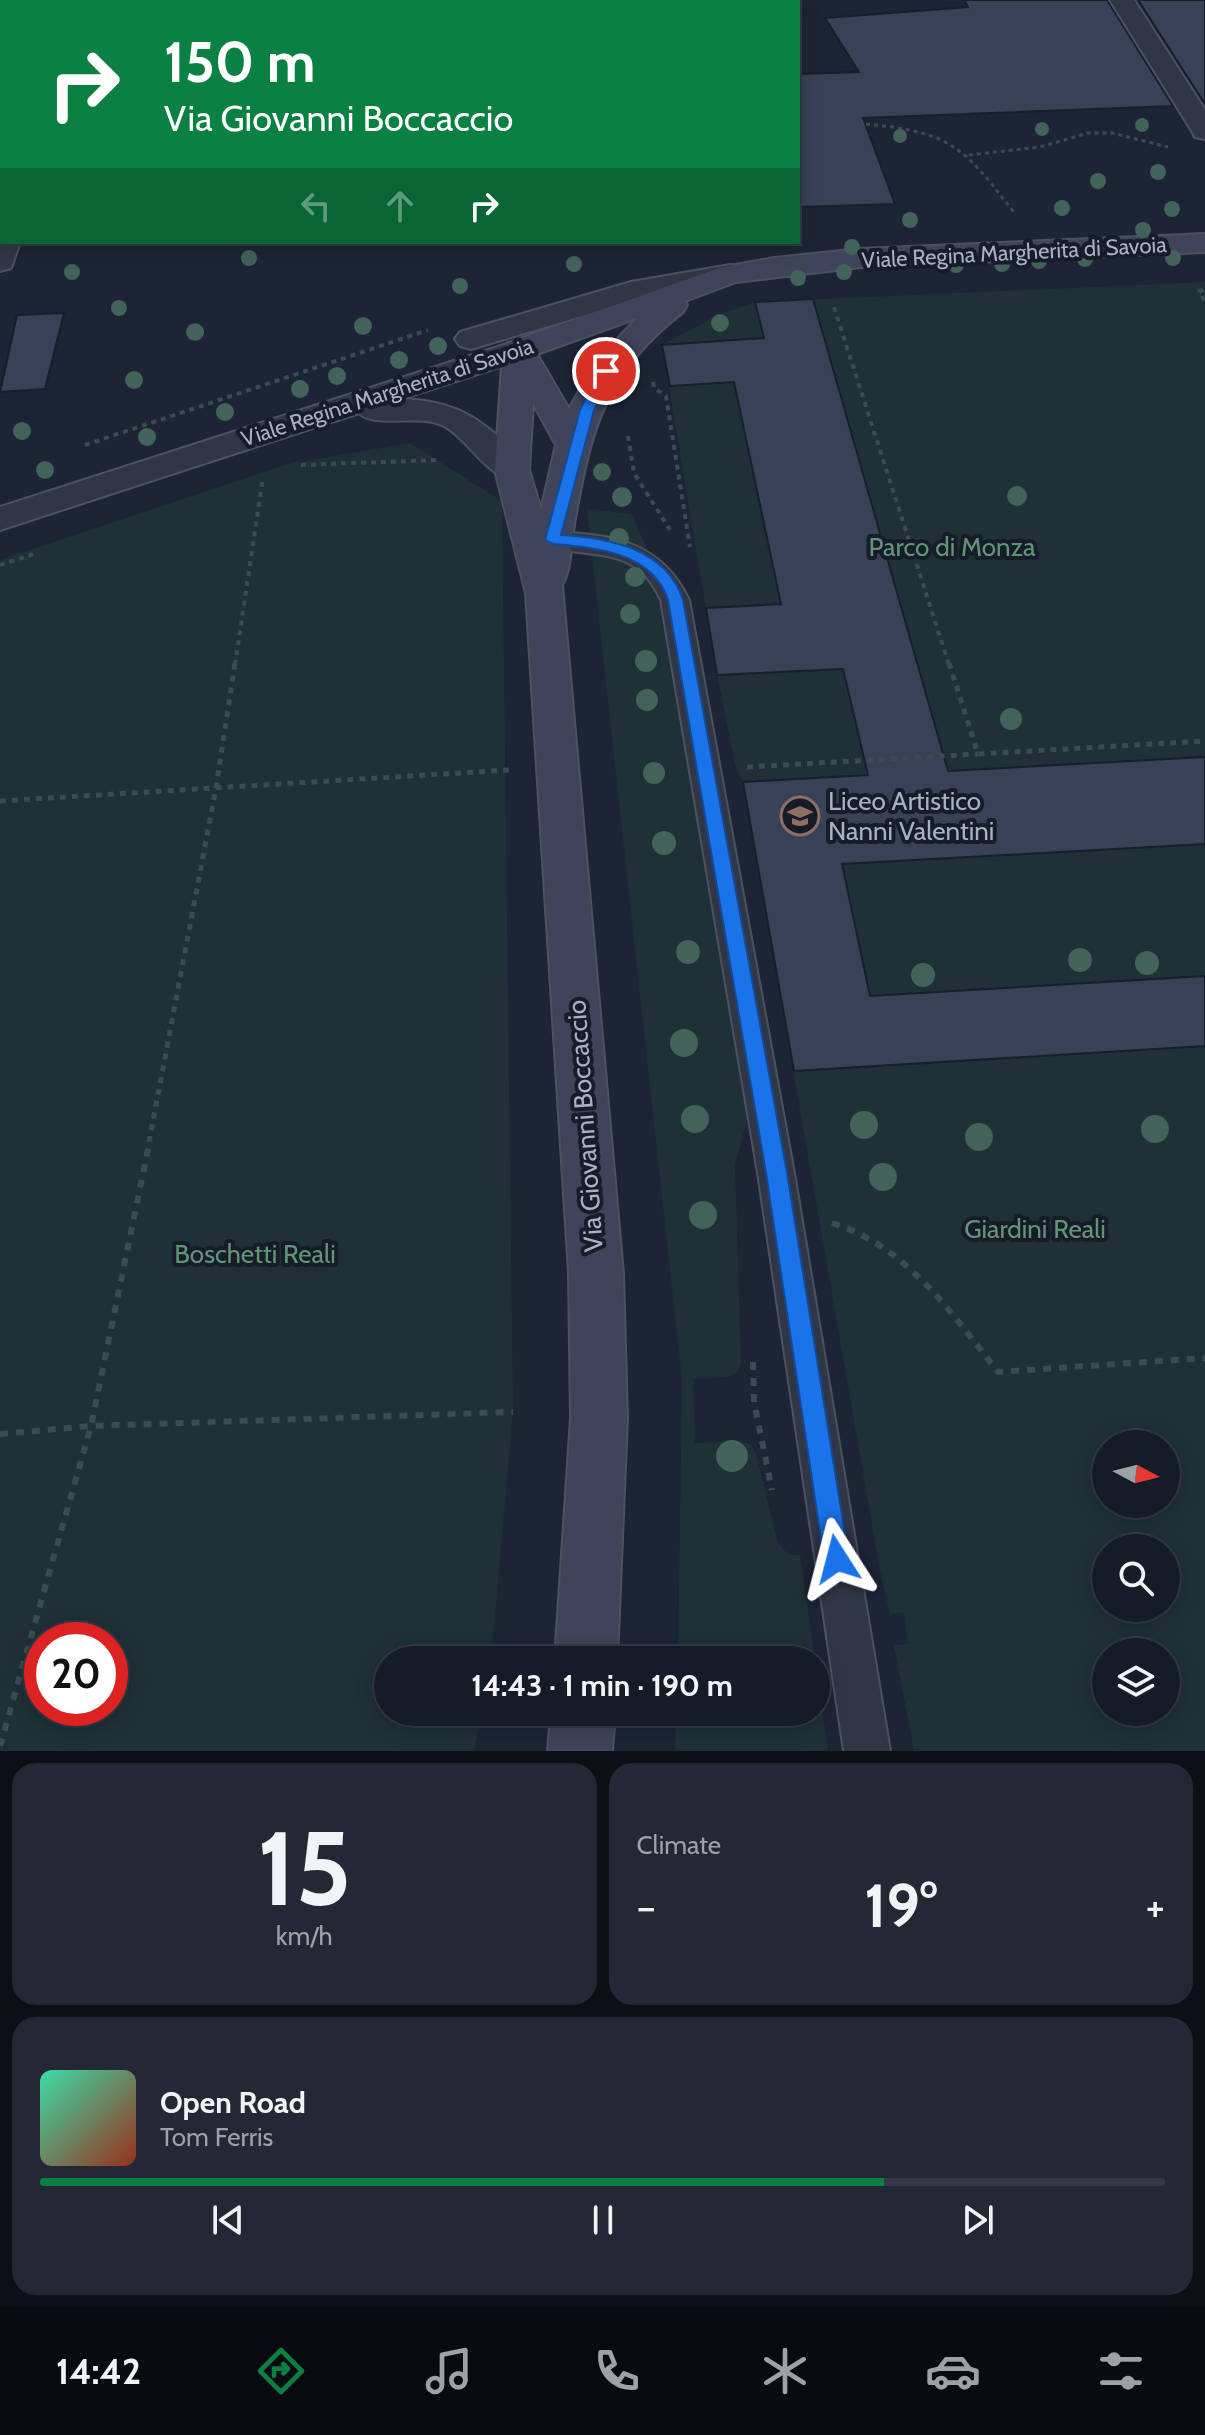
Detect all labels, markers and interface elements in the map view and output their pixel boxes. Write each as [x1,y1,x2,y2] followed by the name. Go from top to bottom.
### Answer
[164,28,316,96] text: 150 m
[32,32,136,136] icon: right
[164,96,513,140] text: Via Giovanni Boccaccio
[294,184,338,228] icon: left
[378,184,422,228] icon: ahead
[462,184,506,228] icon: right
[861,231,1168,274] street label: Viale Regina Margherita di Savoia
[238,332,537,453] street label: Viale Regina Margherita di Savoia
[572,337,640,405] pin
[584,349,628,393] icon: arrive
[869,531,1036,563] park label: Parco di Monza
[828,785,994,847] place label: Liceo Artistico Nanni Valentini
[779,795,821,837] school or university icon: Liceo Artistico Nanni Valentini
[560,999,610,1253] street label: Via Giovanni Boccaccio
[964,1213,1106,1245] park label: Giardini Reali
[174,1238,336,1270] park label: Boschetti Reali
[1092,1430,1180,1518] north arrow
[1092,1430,1180,1726] map controls
[795,1517,879,1601] position arrow
[1092,1534,1180,1622] button: search
[24,1622,128,1726] speed limit sign: 20
[1092,1638,1180,1726] button: layers
[471,1667,733,1704] text: 14:43 · 1 min · 190 m
[257,1805,351,1931] text: 15
[637,1829,721,1861] text: Climate
[864,1869,937,1942] text: 19°
[637,1880,656,1933] text: −
[1146,1880,1165,1933] text: +
[276,1920,333,1952] text: km/h
[160,2084,306,2121] text: Open Road
[160,2121,273,2153] text: Tom Ferris
[206,2198,250,2242] icon: previous
[581,2198,625,2242] icon: pause
[956,2198,1000,2242] icon: next
[253,2343,309,2399] icon: directions
[421,2343,477,2399] icon: music
[589,2343,645,2399] icon: phone
[757,2343,813,2399] icon: climate
[925,2343,981,2399] icon: car
[1093,2343,1149,2399] icon: filters
[56,2349,141,2393] text: 14:42

